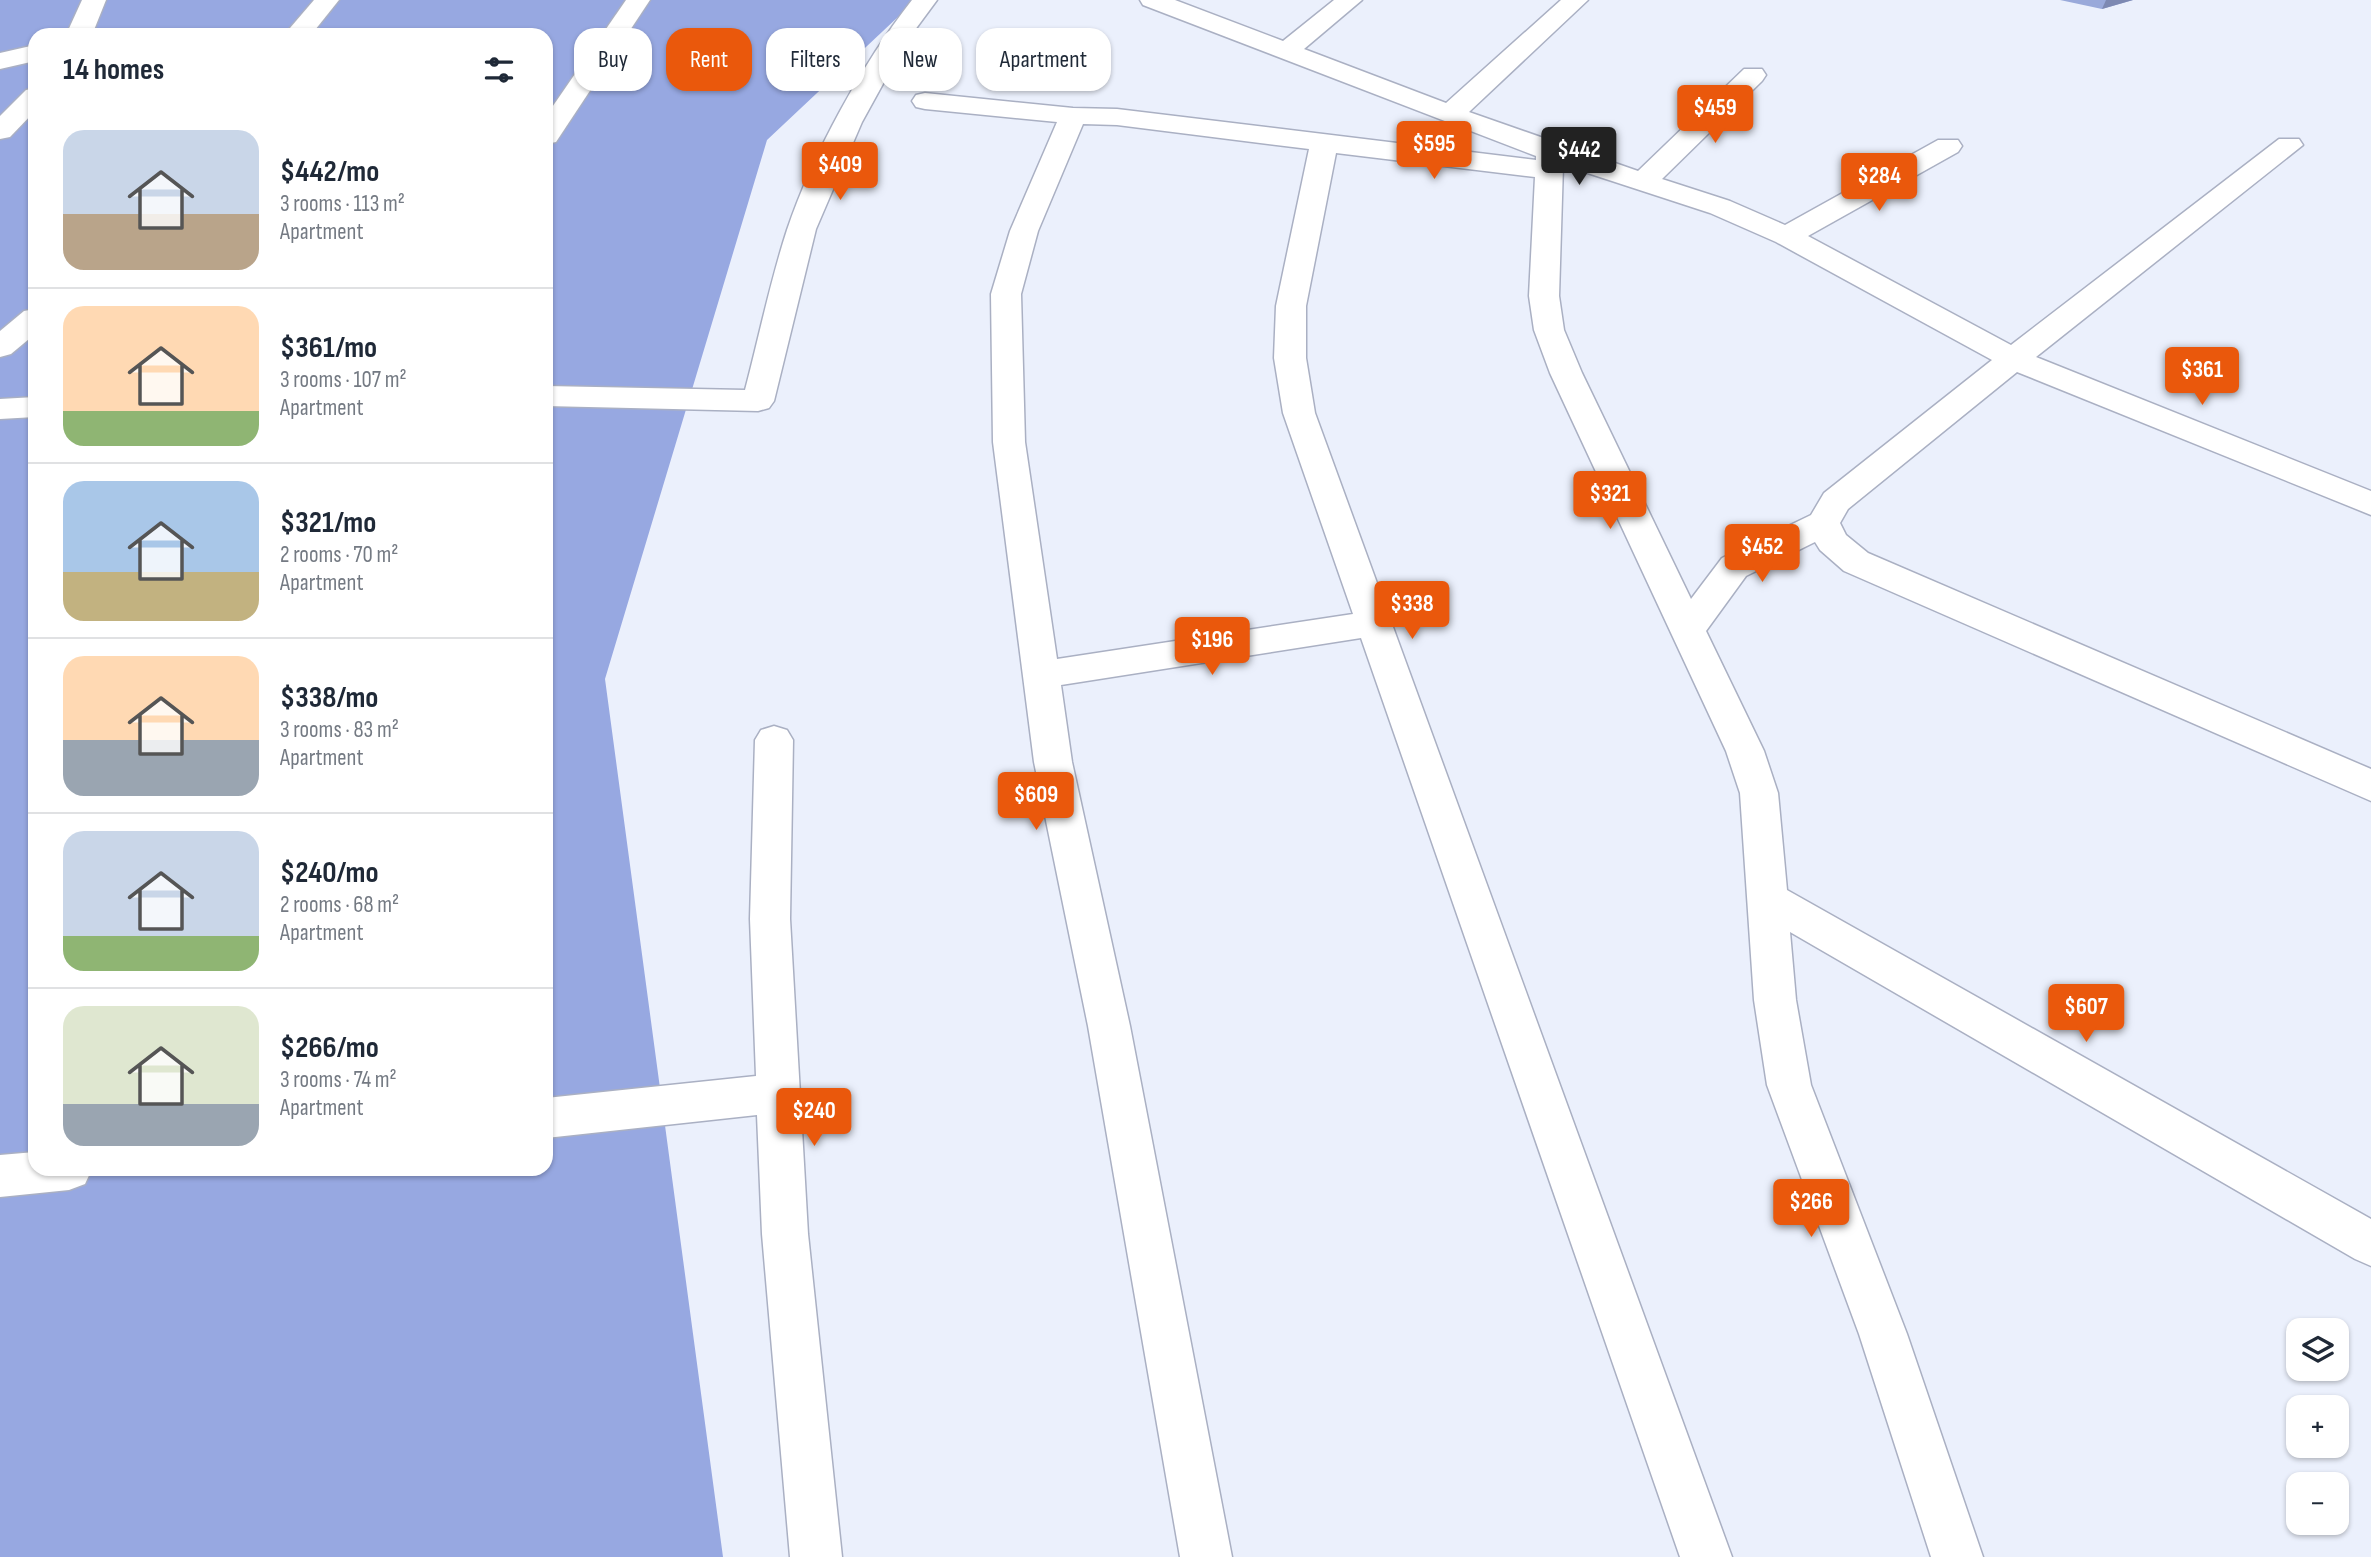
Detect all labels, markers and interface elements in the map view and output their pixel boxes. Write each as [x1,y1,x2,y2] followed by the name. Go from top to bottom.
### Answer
[574,28,652,91] chip: Buy
[666,28,752,91] chip: Rent
[766,28,865,91] chip: Filters
[879,28,962,91] chip: New
[976,28,1111,91] chip: Apartment
[480,51,518,89] icon: filters
[63,52,164,88] text: 14 homes
[1674,86,1756,145] pin: $459
[1693,94,1737,122] text: $459
[1393,122,1475,181] pin: $595
[1538,128,1620,187] pin: $442
[1413,130,1455,158] text: $595
[1557,136,1601,164] text: $442
[799,142,881,202] pin: $409
[818,151,862,179] text: $409
[280,154,379,190] text: $442/mo
[1838,154,1920,213] pin: $284
[119,158,203,242] icon: home
[1857,162,1901,190] text: $284
[280,190,405,218] text: 3 rooms · 113 m²
[280,218,364,246] text: Apartment
[280,330,377,366] text: $361/mo
[119,334,203,418] icon: home
[2161,348,2243,407] pin: $361
[2181,356,2223,384] text: $361
[280,366,407,394] text: 3 rooms · 107 m²
[280,394,364,422] text: Apartment
[1569,472,1651,531] pin: $321
[1589,480,1631,508] text: $321
[280,505,376,541] text: $321/mo
[119,509,203,593] icon: home
[1721,524,1803,584] pin: $452
[1741,533,1783,561] text: $452
[280,541,398,569] text: 2 rooms · 70 m²
[280,569,364,597] text: Apartment
[1371,582,1453,641] pin: $338
[1390,590,1434,618] text: $338
[1171,618,1253,677] pin: $196
[1191,626,1233,654] text: $196
[280,680,378,716] text: $338/mo
[119,684,203,768] icon: home
[280,716,399,744] text: 3 rooms · 83 m²
[280,744,364,772] text: Apartment
[995,772,1077,832] pin: $609
[1014,781,1058,809] text: $609
[280,855,379,891] text: $240/mo
[119,859,203,943] icon: home
[280,891,399,919] text: 2 rooms · 68 m²
[280,919,364,947] text: Apartment
[2045,984,2127,1044] pin: $607
[2064,993,2108,1021] text: $607
[280,1030,379,1066] text: $266/mo
[119,1034,203,1118] icon: home
[280,1066,397,1094] text: 3 rooms · 74 m²
[773,1088,855,1148] pin: $240
[280,1094,364,1122] text: Apartment
[792,1097,836,1125] text: $240
[1770,1180,1852,1239] pin: $266
[1789,1188,1833,1216] text: $266
[2286,1318,2349,1535] map controls
[2286,1318,2349,1381] button: layers
[2286,1395,2349,1458] button: +
[2286,1472,2349,1535] button: −

